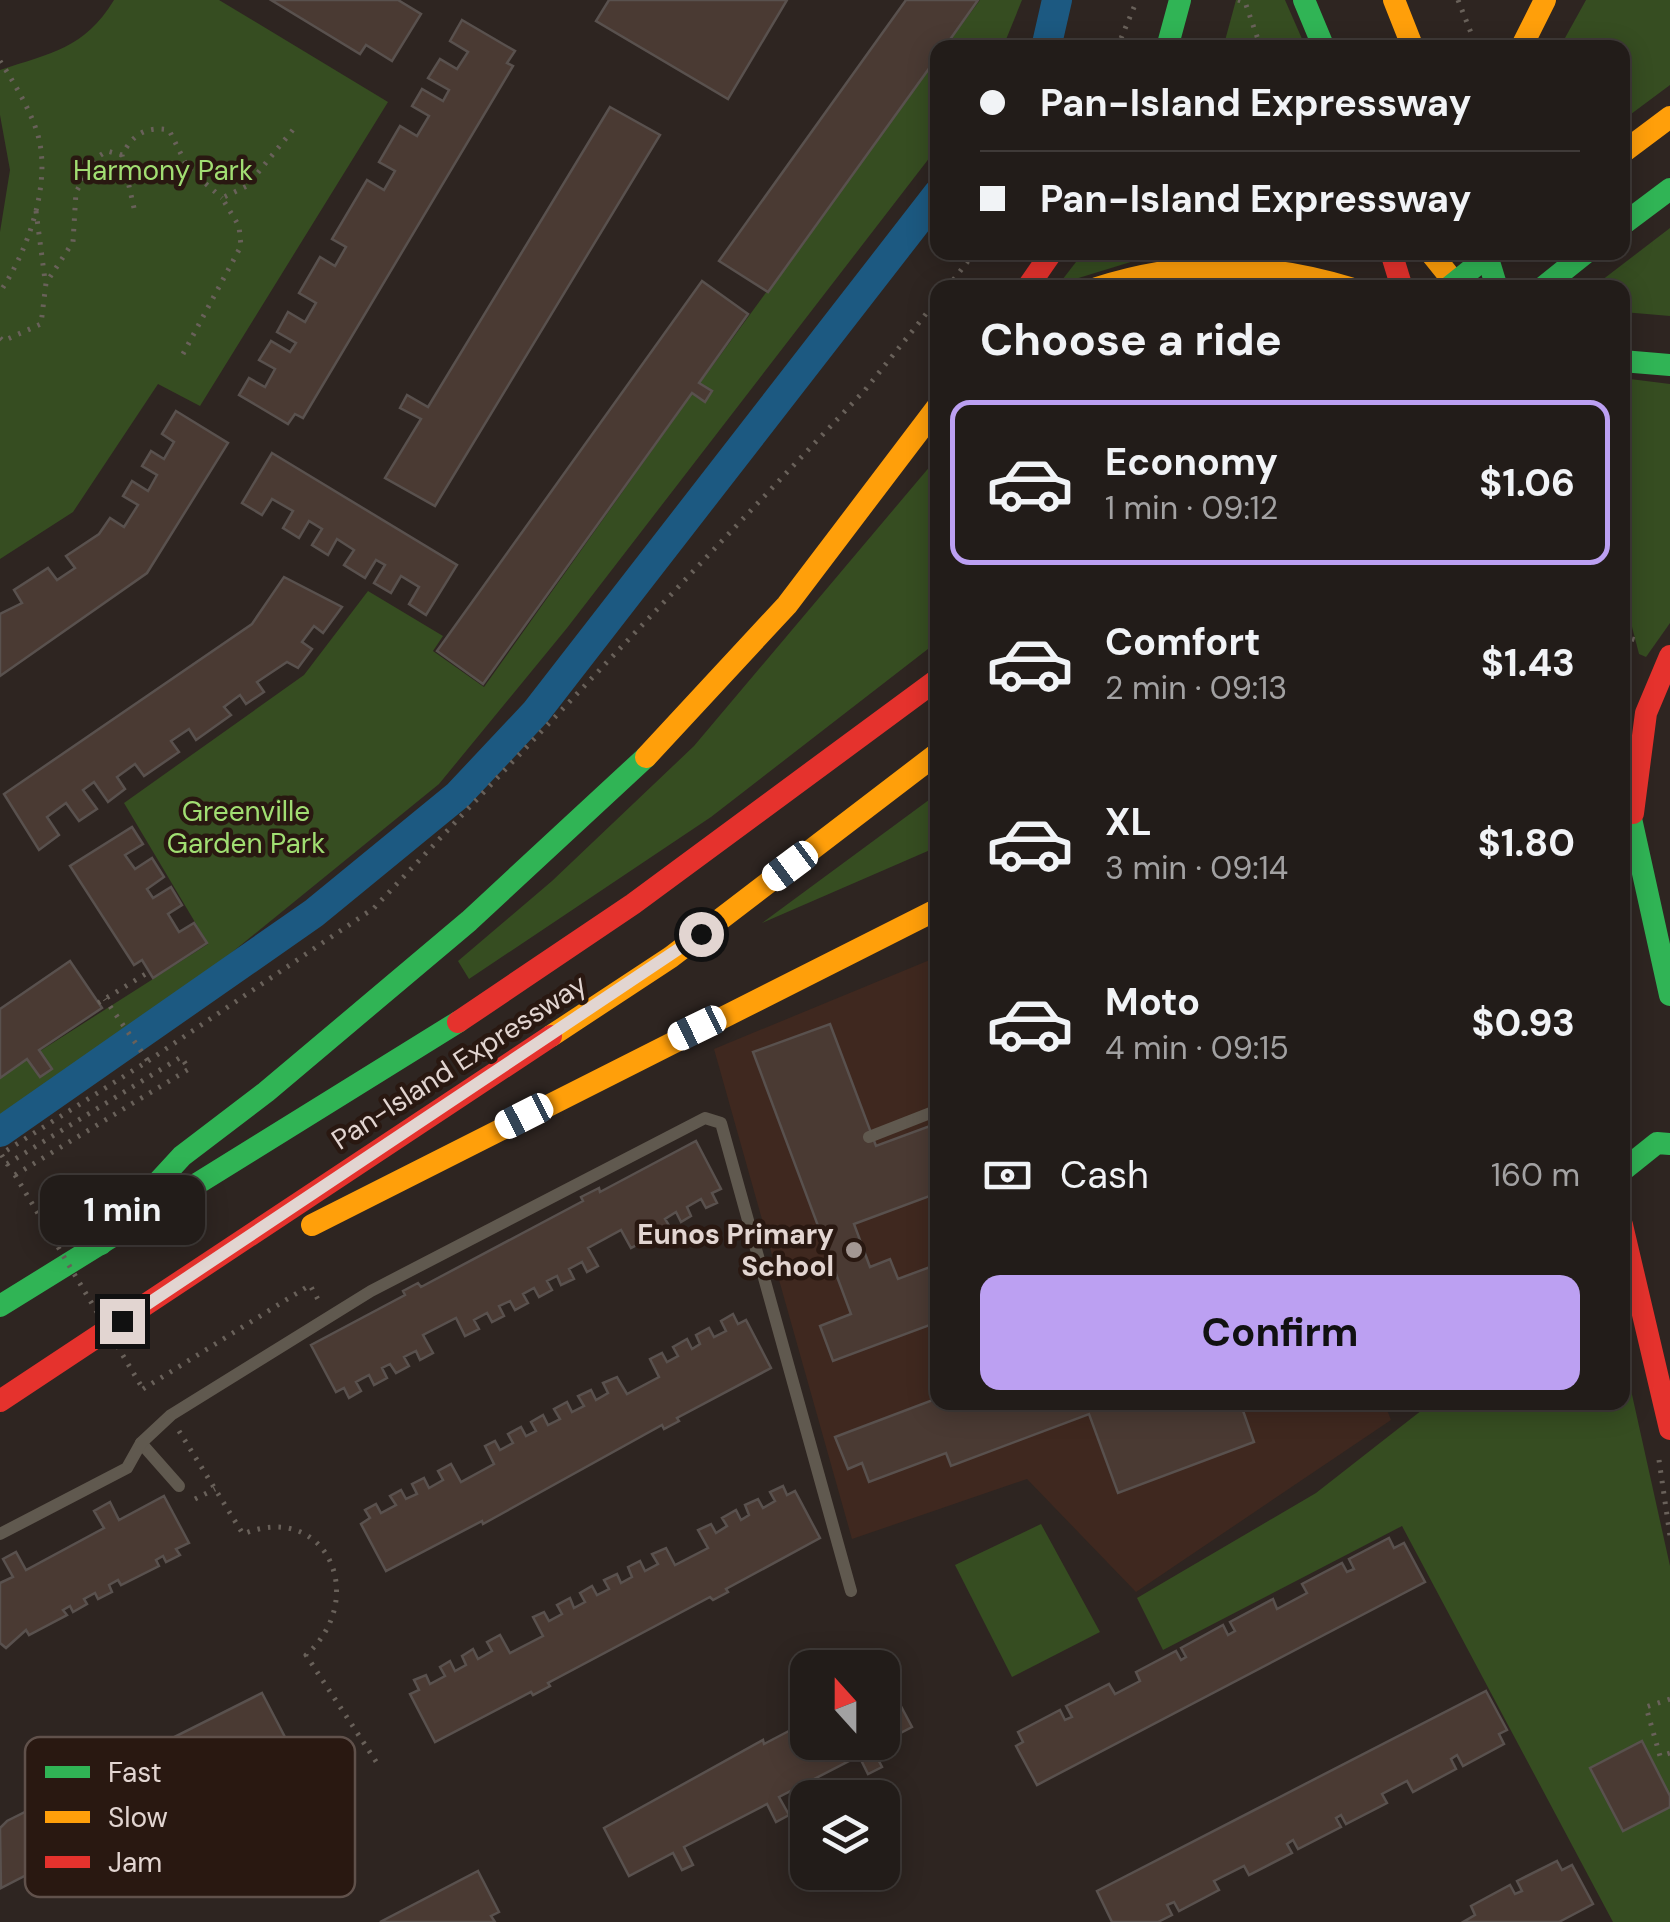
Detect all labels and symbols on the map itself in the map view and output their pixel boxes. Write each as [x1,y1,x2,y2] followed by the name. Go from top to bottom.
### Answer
[73,152,253,189] park label: Harmony Park
[167,793,325,862] park label: Greenville Garden Park
[757,836,823,896] car
[679,912,724,957] route start
[324,966,594,1158] street label: Pan-Island Expressway
[663,1001,731,1055] car
[490,1089,558,1143] car
[39,1176,204,1246] callout: 1 min
[637,1216,834,1285] place label: Eunos Primary School
[843,1239,865,1261] marker: Eunos Primary School
[100,1299,145,1344] route end
[790,1650,900,1760] north arrow
[25,1737,355,1897] legend
[108,1754,162,1791] text: Fast
[108,1799,168,1836] text: Slow
[108,1844,162,1881] text: Jam

